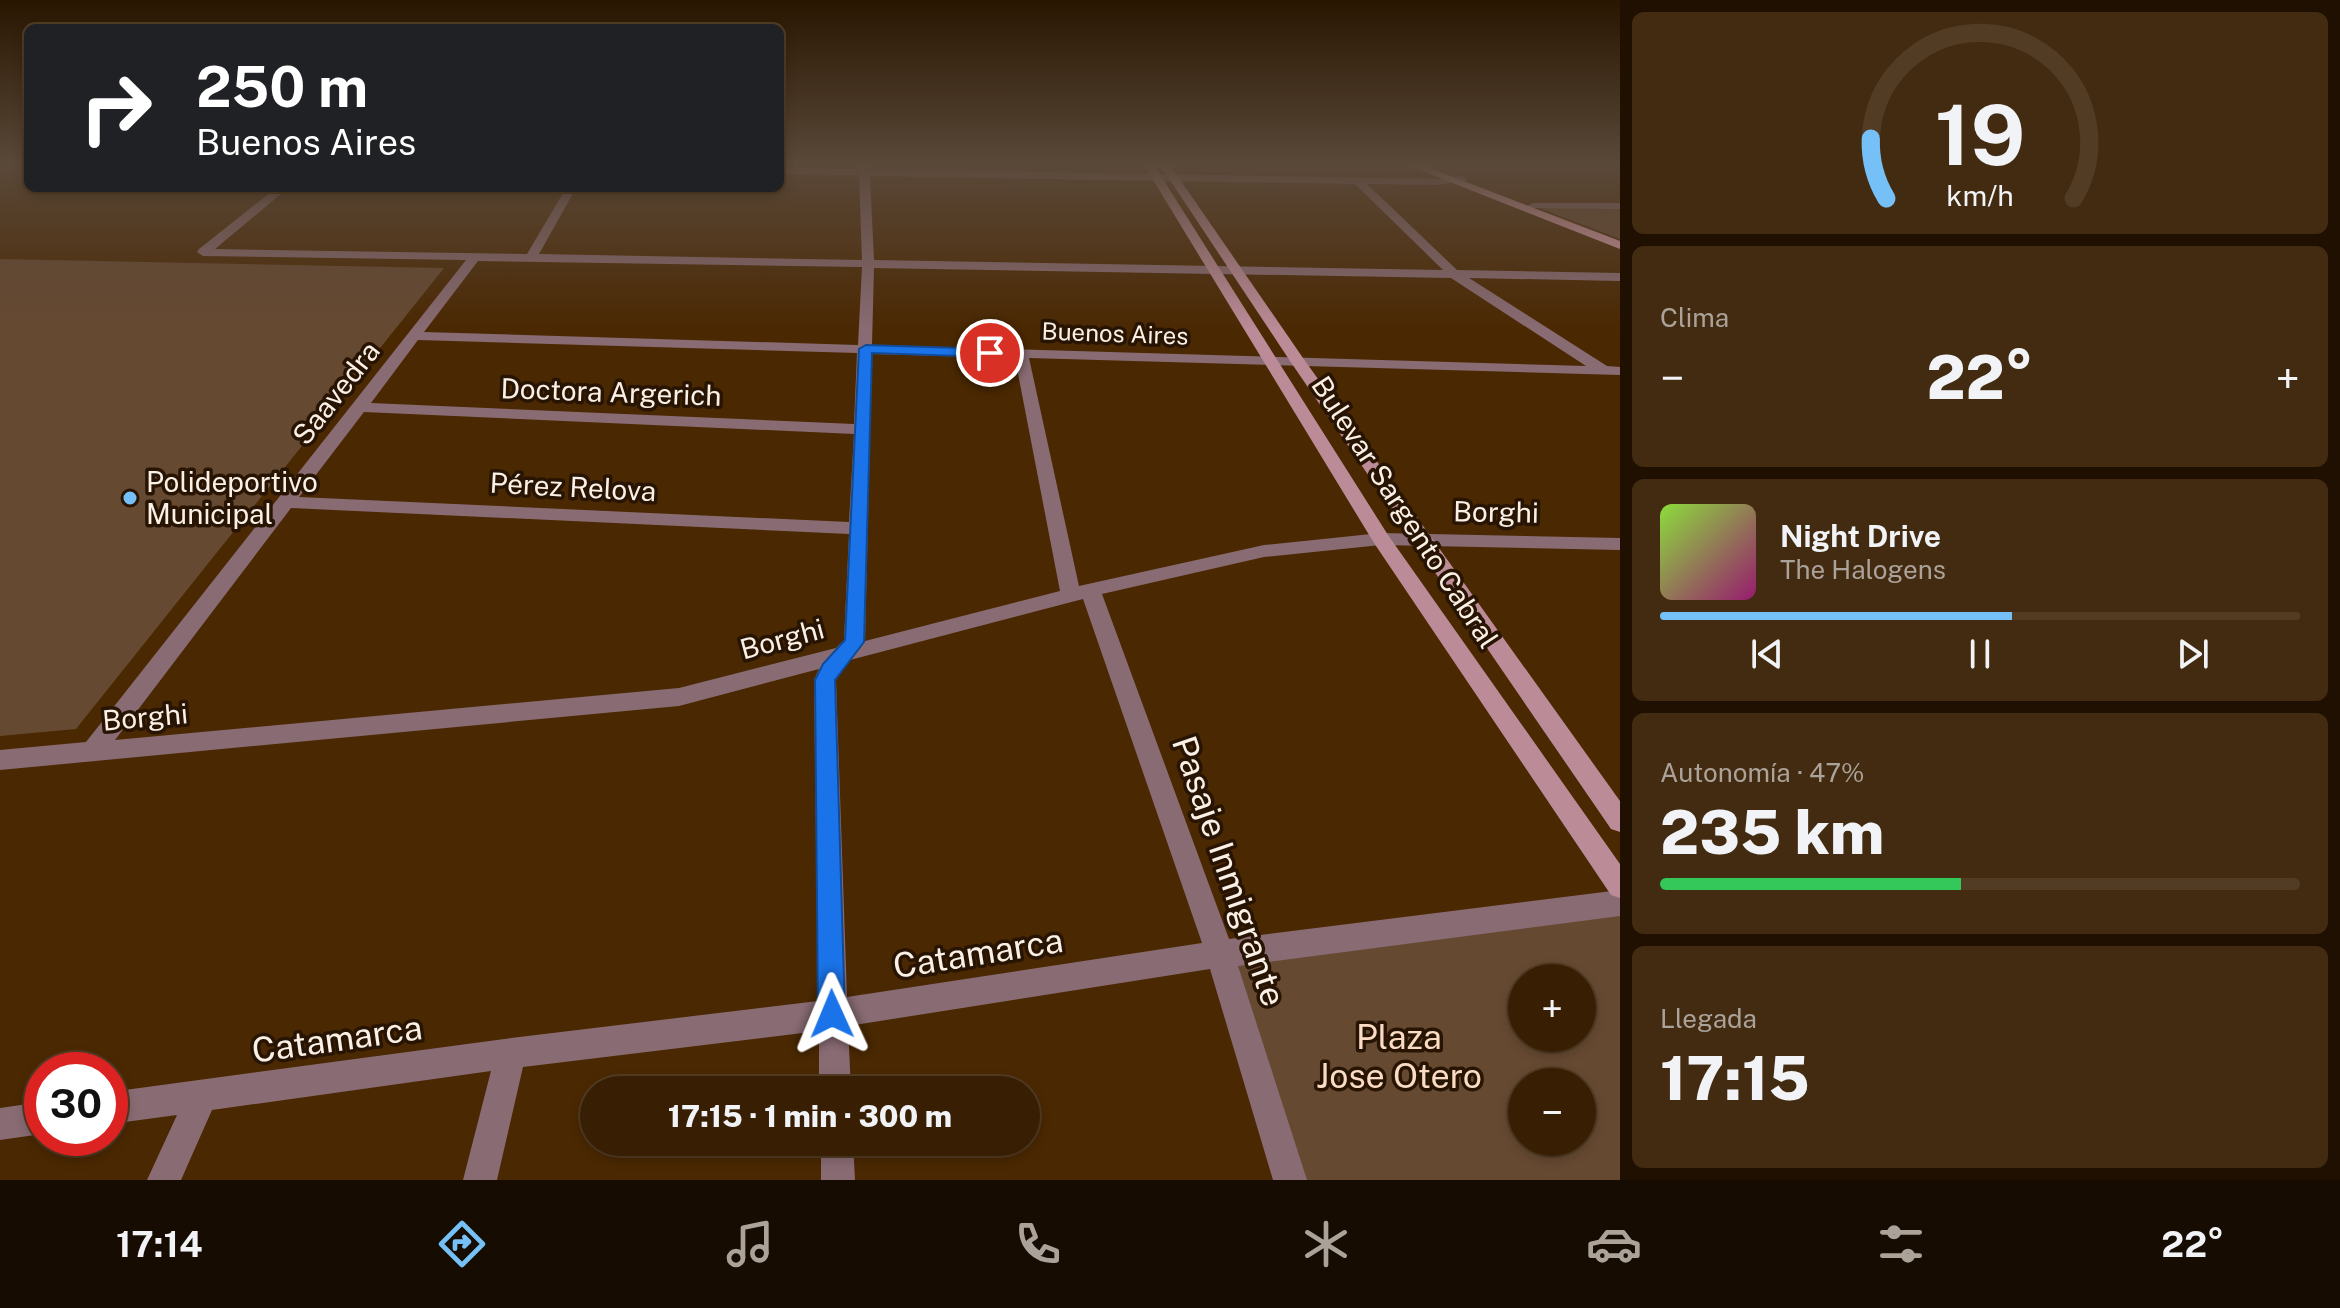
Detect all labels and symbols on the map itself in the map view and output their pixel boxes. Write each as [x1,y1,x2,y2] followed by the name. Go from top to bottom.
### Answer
[1041,316,1189,350] street label: Buenos Aires
[956,319,1024,387] pin
[285,335,386,451] street label: Saavedra
[1305,370,1506,654] street label: Bulevar Sargento Cabral
[500,371,722,412] street label: Doctora Argerich
[146,465,318,530] place label: Polideportivo Municipal
[489,466,657,507] street label: Pérez Relova
[121,489,139,507] marker: Polideportivo Municipal
[1453,494,1539,529] street label: Borghi
[736,611,828,666] street label: Borghi
[101,696,189,737] street label: Borghi
[1164,731,1294,1011] street label: Pasaje Inmigrante
[890,920,1066,986] street label: Catamarca
[790,972,874,1056] position arrow
[249,1007,425,1071] street label: Catamarca
[1316,1017,1482,1096] park label: Plaza Jose Otero
[24,1052,128,1156] speed limit sign: 30

